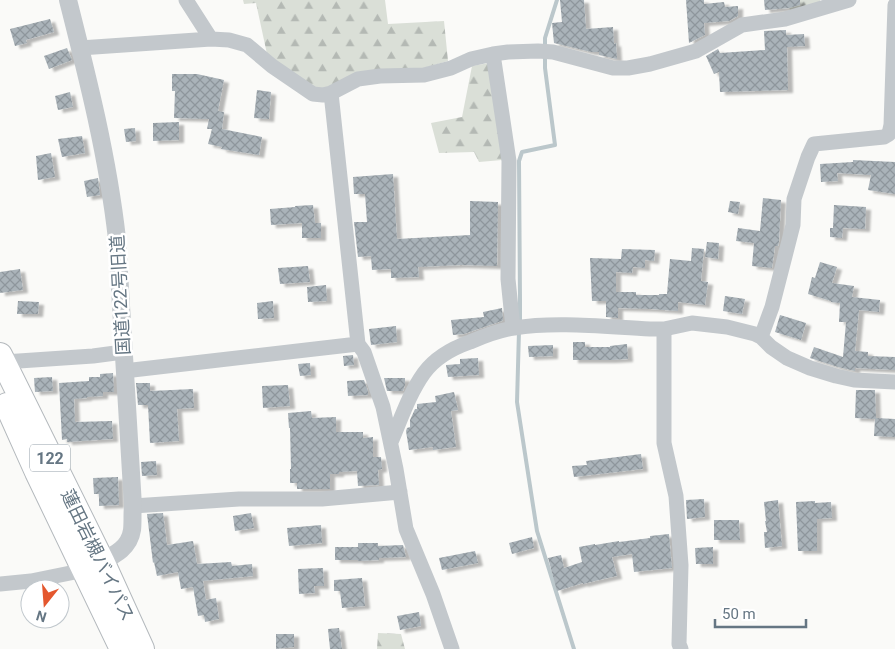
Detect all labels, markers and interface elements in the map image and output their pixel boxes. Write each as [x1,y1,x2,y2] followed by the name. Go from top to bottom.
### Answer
[106,234,134,356] street label: 国道122号旧道
[30,444,70,472] road number: 122
[57,486,139,624] street label: 蓮田岩槻バイパス
[20,579,70,629] north arrow
[715,596,806,628] scale bar
[722,605,756,623] text: 50 m
[34,607,48,626] text: N

